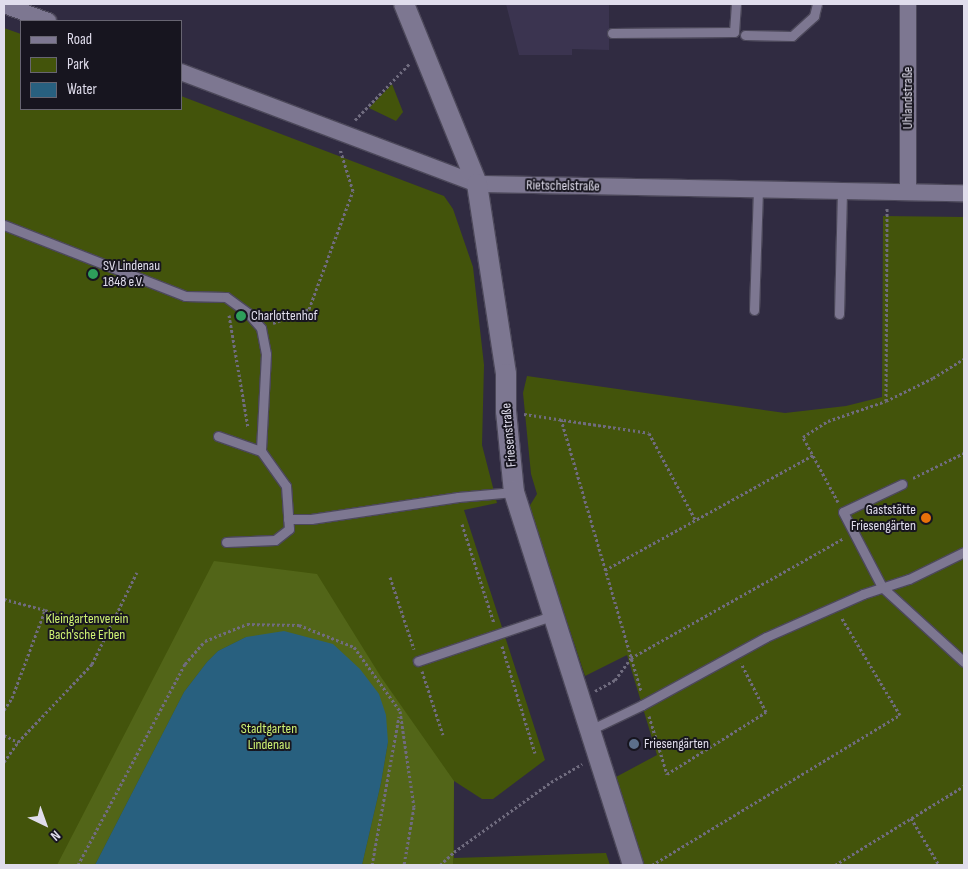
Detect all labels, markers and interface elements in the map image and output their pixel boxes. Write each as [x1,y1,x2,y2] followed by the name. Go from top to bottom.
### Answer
[20,20,182,110] legend
[67,30,92,49] text: Road
[67,55,89,74] text: Park
[900,67,916,129] street label: Uhlandstraße
[67,80,97,99] text: Water
[526,177,600,195] street label: Rietschelstraße
[103,258,160,290] place label: SV Lindenau 1848 e.V.
[87,268,99,280] marker: SV Lindenau 1848 e.V.
[251,308,317,324] place label: Charlottenhof
[235,310,247,322] marker: Charlottenhof
[498,402,520,468] street label: Friesenstraße
[851,502,916,534] place label: Gaststätte Friesengärten
[920,512,932,524] marker: Gaststätte Friesengärten
[46,611,128,644] park label: Kleingartenverein Bach'sche Erben
[241,721,297,754] park label: Stadtgarten Lindenau
[644,736,709,752] place label: Friesengärten
[628,738,640,750] marker: Friesengärten
[20,799,70,849] north arrow
[47,827,64,844] text: N

